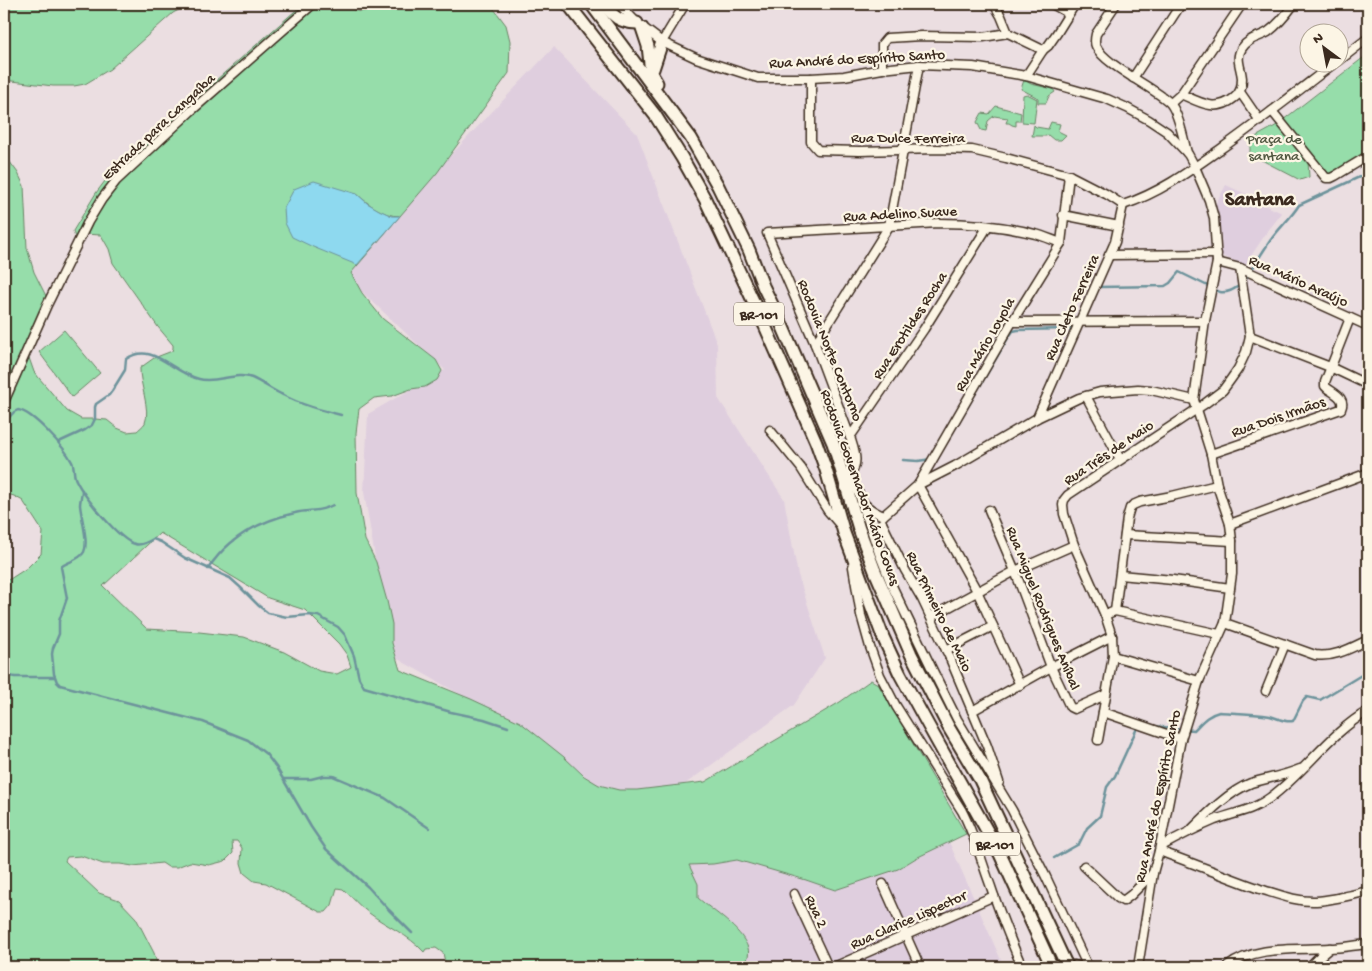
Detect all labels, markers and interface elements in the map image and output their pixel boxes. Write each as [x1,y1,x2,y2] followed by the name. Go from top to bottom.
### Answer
[1300,22,1350,72] north arrow
[1310,29,1327,49] text: N
[769,46,946,74] street label: Rua André do Espírito Santo
[99,70,220,185] street label: Estrada para Cangaíba
[851,130,966,148] street label: Rua Dulce Ferreira
[1245,131,1302,166] park label: Praça de santana
[1225,190,1296,213] district label: Santana
[843,203,958,227] street label: Rua Adelino Suave
[1041,251,1105,364] street label: Rua Cleto Ferreira
[1246,252,1351,312] street label: Rua Mário Araújo
[869,268,953,383] street label: Rua Erotildes Rocha
[792,277,866,425] street label: Rodovia Norte Contorno
[952,294,1020,395] street label: Rua Mário Loyola
[734,302,784,326] road number: BR-101
[815,387,903,588] street label: Rodovia Governador Mário Covas
[1229,393,1328,442] street label: Rua Dois Irmãos
[1061,417,1158,490] street label: Rua Três de Maio
[1001,524,1083,693] street label: Rua Miguel Rodrigues Aníbal
[901,549,975,675] street label: Rua Primeiro de Maio
[1132,708,1186,884] street label: Rua André do Espírito Santo
[970,832,1020,856] road number: BR-101
[848,886,971,955] street label: Rua Clarice Lispector
[800,893,831,931] street label: Rua 2

